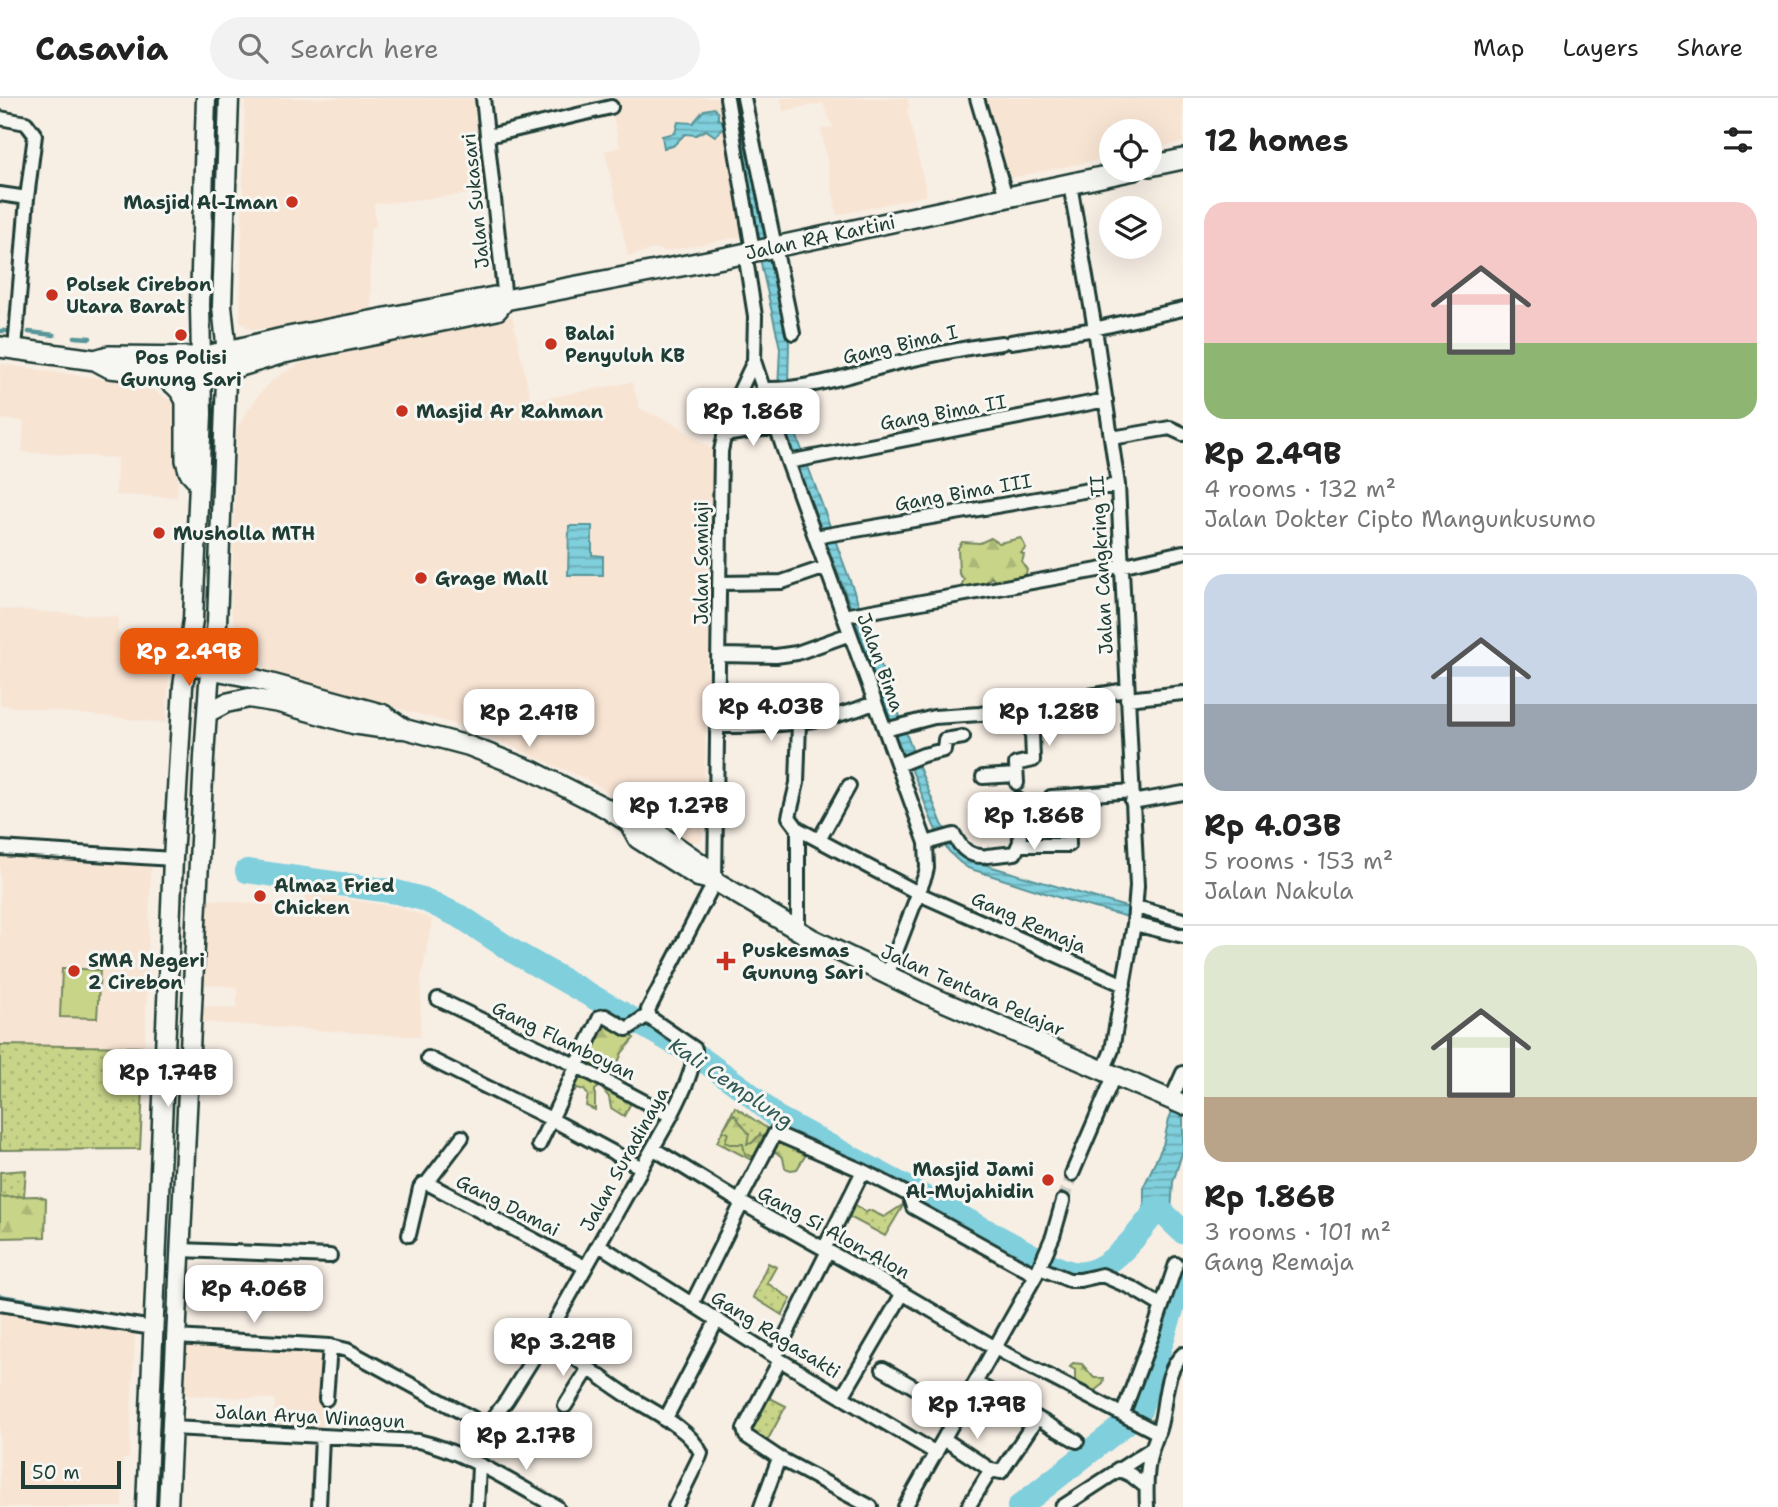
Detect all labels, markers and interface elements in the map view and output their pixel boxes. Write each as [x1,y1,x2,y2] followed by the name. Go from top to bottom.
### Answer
[210,17,700,80] search box
[35,26,168,71] text: Casavia
[234,29,272,67] icon: search
[290,31,439,66] text: Search here
[1473,32,1524,64] text: Map
[1562,32,1639,64] text: Layers
[1677,32,1743,64] text: Share
[1099,119,1162,259] map controls
[1099,119,1162,182] button: locate
[1204,120,1348,161] text: 12 homes
[1719,121,1757,159] icon: filters
[456,132,495,270] street label: Jalan Sukasari
[123,190,278,215] place label: Masjid Al-Iman
[284,194,300,210] marker: Masjid Al-Iman
[1099,196,1162,259] button: layers
[743,209,898,266] street label: Jalan RA Kartini
[1418,247,1544,373] icon: home
[66,272,212,319] place label: Polsek Cirebon Utara Barat
[44,287,60,303] marker: Polsek Cirebon Utara Barat
[840,319,960,370] street label: Gang Bima I
[565,321,685,368] place label: Balai Penyuluh KB
[173,327,189,343] marker: Pos Polisi Gunung Sari
[543,336,559,352] marker: Balai Penyuluh KB
[120,345,242,392] place label: Pos Polisi Gunung Sari
[681,388,825,448] pin: Rp 1.86B
[878,389,1008,436] street label: Gang Bima II
[703,396,803,426] text: Rp 1.86B
[416,399,603,424] place label: Masjid Ar Rahman
[394,403,410,419] marker: Masjid Ar Rahman
[1204,433,1342,474] text: Rp 2.49B
[893,468,1034,517] street label: Gang Bima III
[1204,474,1396,504] text: 4 rooms · 132 m²
[1084,475,1119,655] street label: Jalan Cangkring II
[689,501,714,625] street label: Jalan Samiaji
[1204,504,1596,534] text: Jalan Dokter Cipto Mangunkusumo
[173,521,315,546] place label: Musholla MTH
[151,525,167,541] marker: Musholla MTH
[435,566,549,591] place label: Grage Mall
[413,570,429,586] marker: Grage Mall
[851,609,910,715] street label: Jalan Bima
[1418,619,1544,745] icon: home
[117,628,261,688] pin: Rp 2.49B
[136,636,242,666] text: Rp 2.49B
[699,684,843,743] pin: Rp 4.03B
[977,688,1121,748] pin: Rp 1.28B
[457,690,601,749] pin: Rp 2.41B
[718,691,824,721] text: Rp 4.03B
[999,696,1099,726] text: Rp 1.28B
[479,697,579,727] text: Rp 2.41B
[607,782,751,842] pin: Rp 1.27B
[629,790,729,820] text: Rp 1.27B
[962,792,1106,852] pin: Rp 1.86B
[984,800,1084,830] text: Rp 1.86B
[1204,805,1341,846] text: Rp 4.03B
[1204,846,1393,876] text: 5 rooms · 153 m²
[274,873,395,920] place label: Almaz Fried Chicken
[1204,876,1354,906] text: Jalan Nakula
[967,886,1091,959] street label: Gang Remaja
[252,888,268,904] marker: Almaz Fried Chicken
[742,938,864,985] place label: Puskesmas Gunung Sari
[877,939,1069,1042] street label: Jalan Tentara Pelajar
[88,948,205,995] place label: SMA Negeri 2 Cirebon
[716,951,736,971] marker: Puskesmas Gunung Sari
[66,963,82,979] marker: SMA Negeri 2 Cirebon
[1418,990,1544,1116] icon: home
[488,995,640,1086] street label: Gang Flamboyan
[663,1031,799,1135] water label: Kali Cemplung
[96,1049,240,1109] pin: Rp 1.74B
[119,1057,217,1087] text: Rp 1.74B
[574,1082,675,1236] street label: Jalan Suradinaya
[905,1157,1034,1204] place label: Masjid Jami Al-Mujahidin
[452,1169,564,1242] street label: Gang Damai
[1040,1172,1056,1188] marker: Masjid Jami Al-Mujahidin
[1204,1176,1335,1217] text: Rp 1.86B
[753,1180,914,1285] street label: Gang Si Alon-Alon
[1204,1217,1391,1247] text: 3 rooms · 101 m²
[1204,1247,1354,1277] text: Gang Remaja
[182,1266,326,1325] pin: Rp 4.06B
[201,1273,307,1303] text: Rp 4.06B
[706,1285,845,1384] street label: Gang Ragasakti
[491,1318,635,1378] pin: Rp 3.29B
[510,1326,616,1356] text: Rp 3.29B
[905,1382,1049,1441] pin: Rp 1.79B
[928,1389,1026,1419] text: Rp 1.79B
[214,1399,406,1434] street label: Jalan Arya Winagun
[454,1412,598,1472] pin: Rp 2.17B
[476,1420,576,1450] text: Rp 2.17B
[21,1458,121,1490] scale bar
[32,1460,80,1485] text: 50 m

